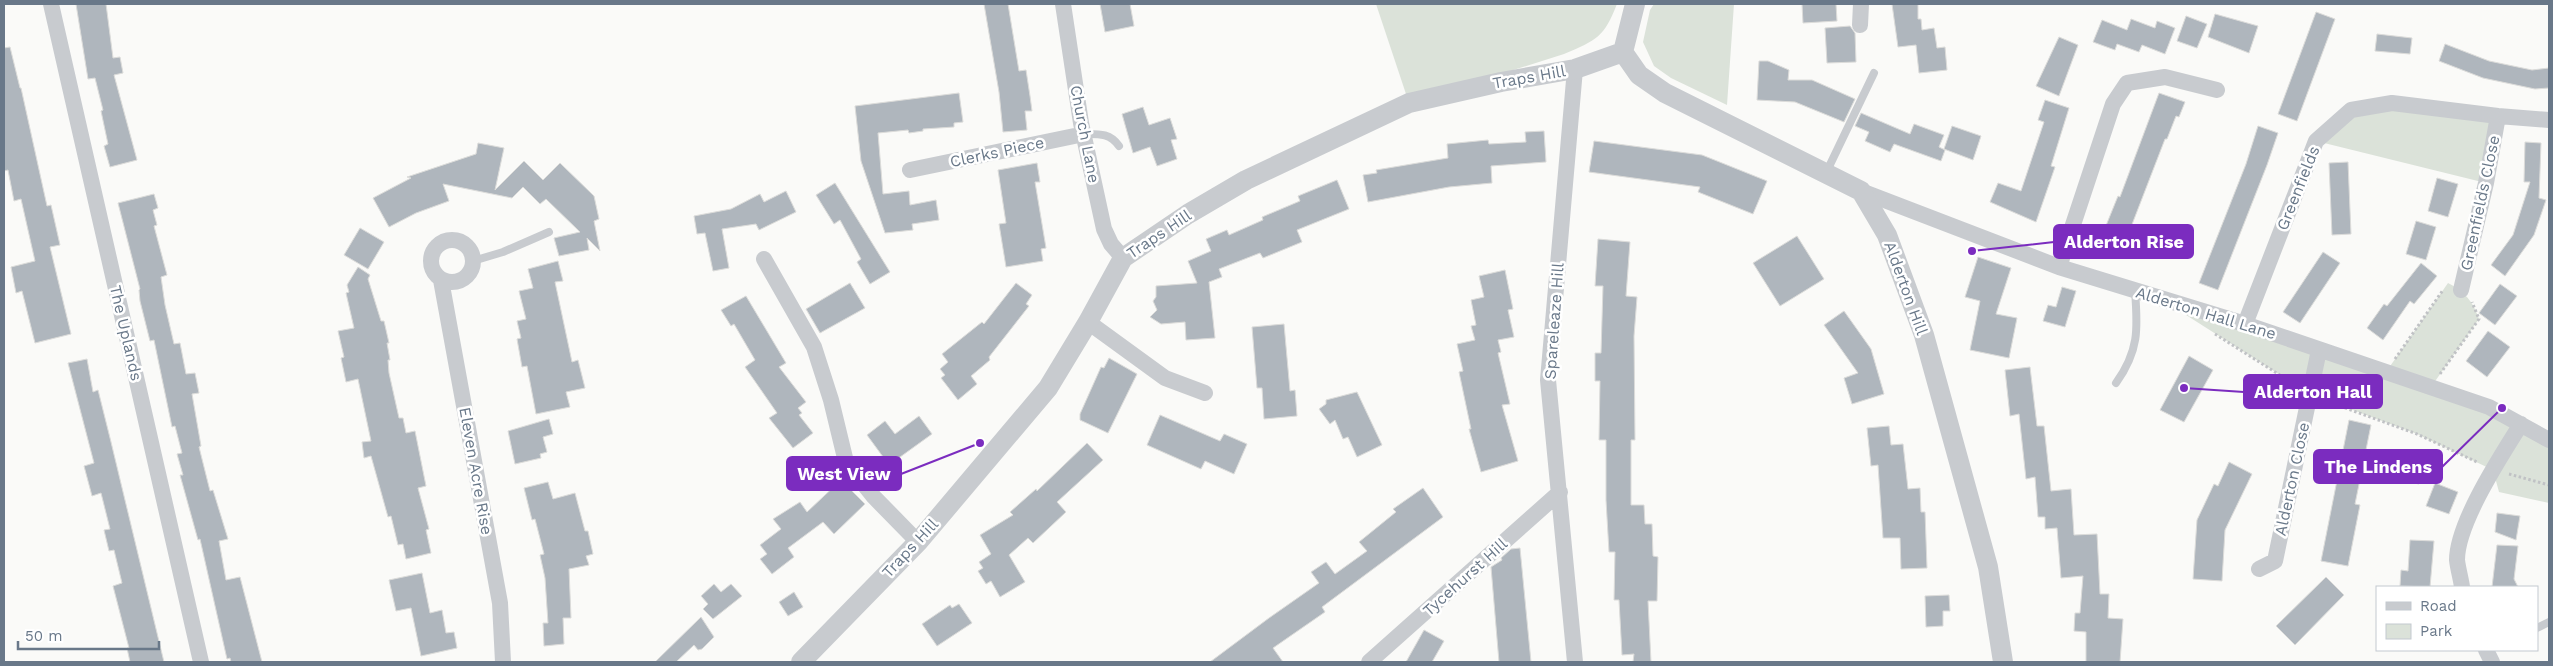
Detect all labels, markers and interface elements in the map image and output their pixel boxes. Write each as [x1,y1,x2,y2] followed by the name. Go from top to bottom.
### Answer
[1491,61,1567,93] street label: Traps Hill
[1066,84,1104,184] street label: Church Lane
[948,133,1046,171] street label: Clerks Piece
[2456,134,2504,272] street label: Greenfields Close
[2272,143,2324,233] street label: Greenfields
[1123,205,1195,262] street label: Traps Hill
[2054,225,2193,258] callout: Alderton Rise
[2064,231,2184,252] text: Alderton Rise
[1880,239,1932,337] street label: Alderton Hill
[1540,262,1568,380] street label: Spareleaze Hill
[106,283,146,383] street label: The Uplands
[2134,283,2278,343] street label: Alderton Hall Lane
[2244,375,2382,408] callout: Alderton Hall
[2254,381,2372,402] text: Alderton Hall
[455,406,497,536] street label: Eleven Acre Rise
[2271,420,2313,538] street label: Alderton Close
[2314,450,2442,483] callout: The Lindens
[2324,456,2432,477] text: The Lindens
[787,457,901,490] callout: West View
[797,463,891,484] text: West View
[878,515,942,581] street label: Traps Hill
[1419,534,1511,620] street label: Tycehurst Hill
[2376,586,2538,651] legend
[2420,597,2457,615] text: Road
[18,618,159,650] scale bar
[2420,622,2453,640] text: Park
[25,627,62,645] text: 50 m

